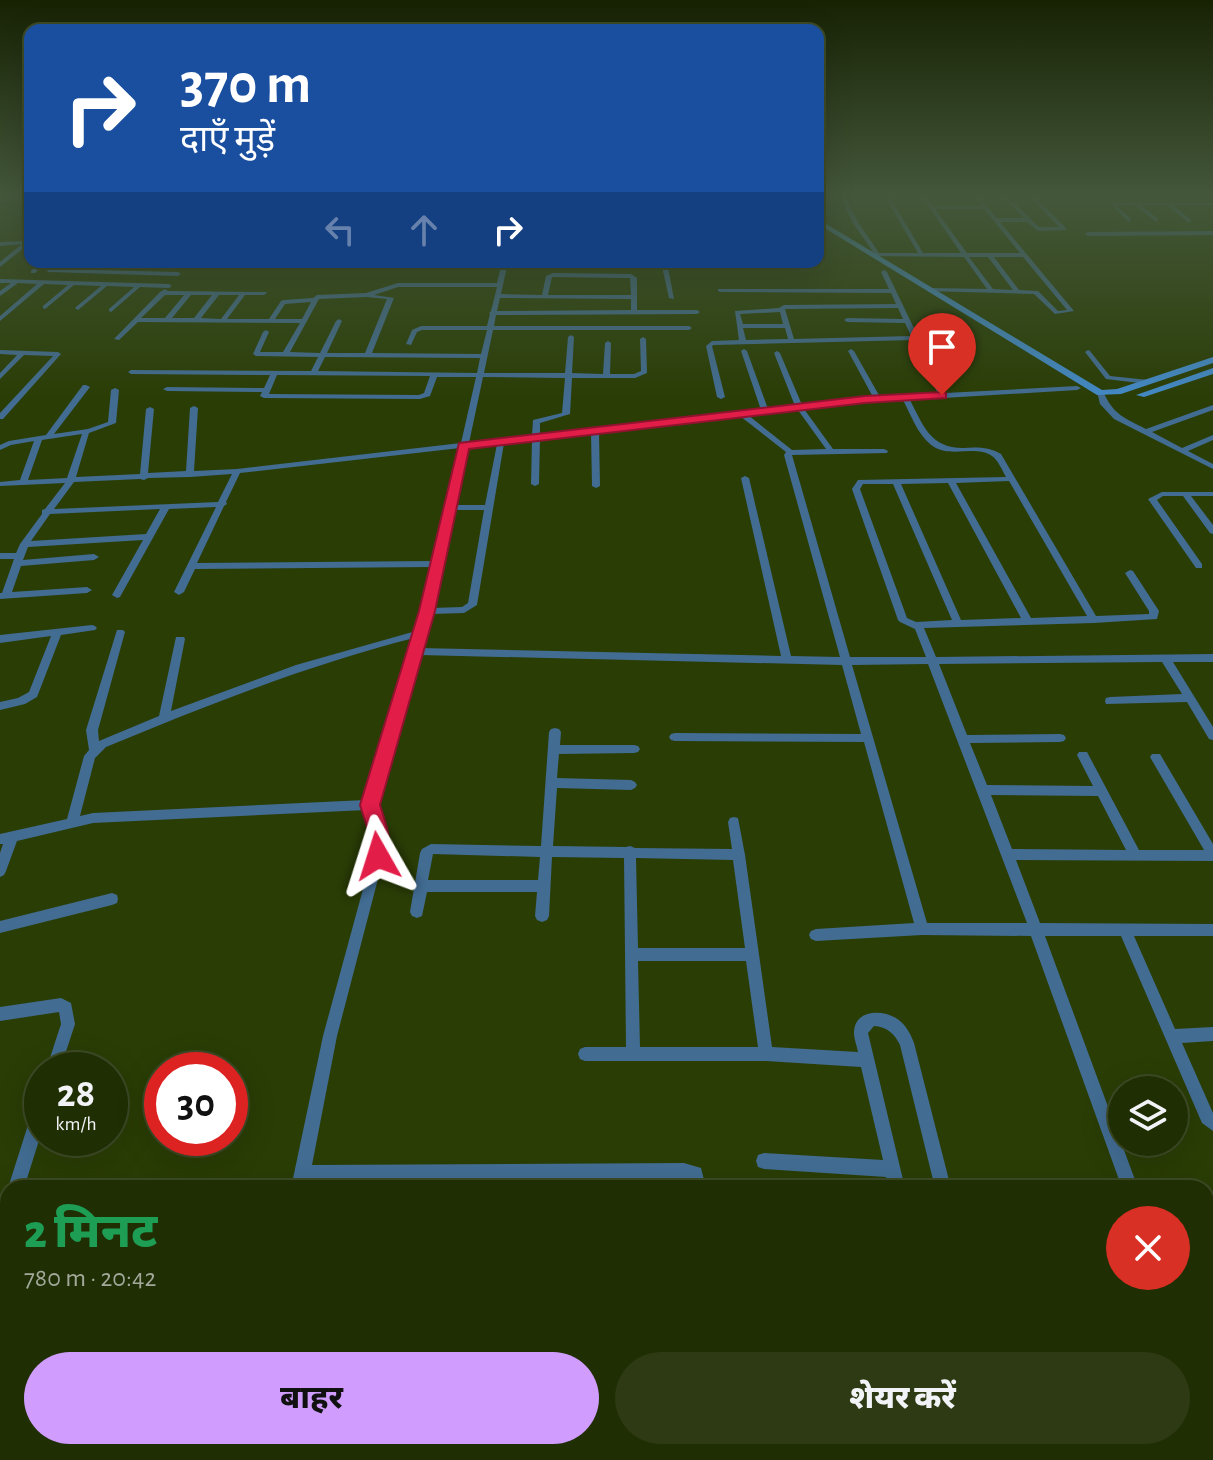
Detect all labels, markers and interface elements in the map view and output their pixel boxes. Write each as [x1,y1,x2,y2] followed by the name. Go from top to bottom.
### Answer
[48,56,152,160] icon: right
[180,57,311,113] text: 370 m
[180,122,275,158] text: दाएँ मुड़ें
[318,208,362,252] icon: left
[402,208,446,252] icon: ahead
[486,208,530,252] icon: right
[908,313,976,395] pin
[920,325,964,369] icon: arrive
[336,814,420,898] position arrow
[144,1052,248,1156] speed limit sign: 30
[57,1074,95,1114] text: 28
[1108,1076,1188,1156] map controls
[1108,1076,1188,1156] button: layers
[55,1114,97,1134] text: km/h
[1106,1206,1190,1290] button: close
[24,1209,157,1257] text: 2 मिनट
[24,1265,156,1291] text: 780 m · 20:42
[24,1352,599,1444] button: बाहर
[615,1352,1190,1444] button: शेयर करें

